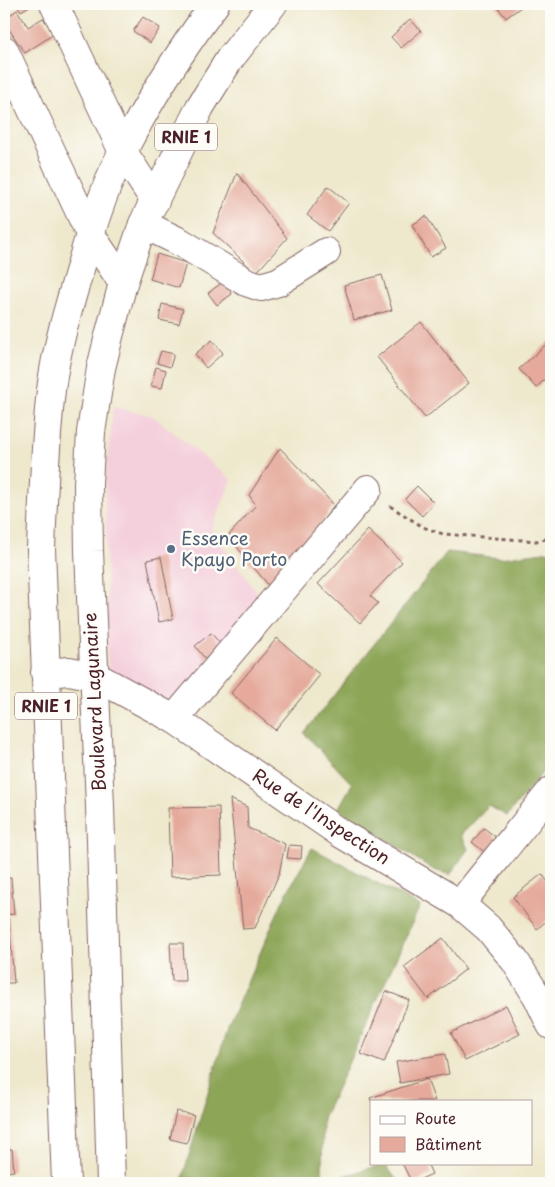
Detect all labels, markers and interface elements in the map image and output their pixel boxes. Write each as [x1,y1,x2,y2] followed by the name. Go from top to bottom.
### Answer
[155,124,217,150] road number: RNIE 1
[181,524,287,572] place label: Essence Kpayo Porto
[165,543,177,555] marker: Essence Kpayo Porto
[75,612,112,792] street label: Boulevard Lagunaire
[15,692,77,719] road number: RNIE 1
[248,761,396,870] street label: Rue de l'Inspection
[370,1100,532,1164] legend
[415,1106,456,1129] text: Route
[415,1132,482,1155] text: Bâtiment

